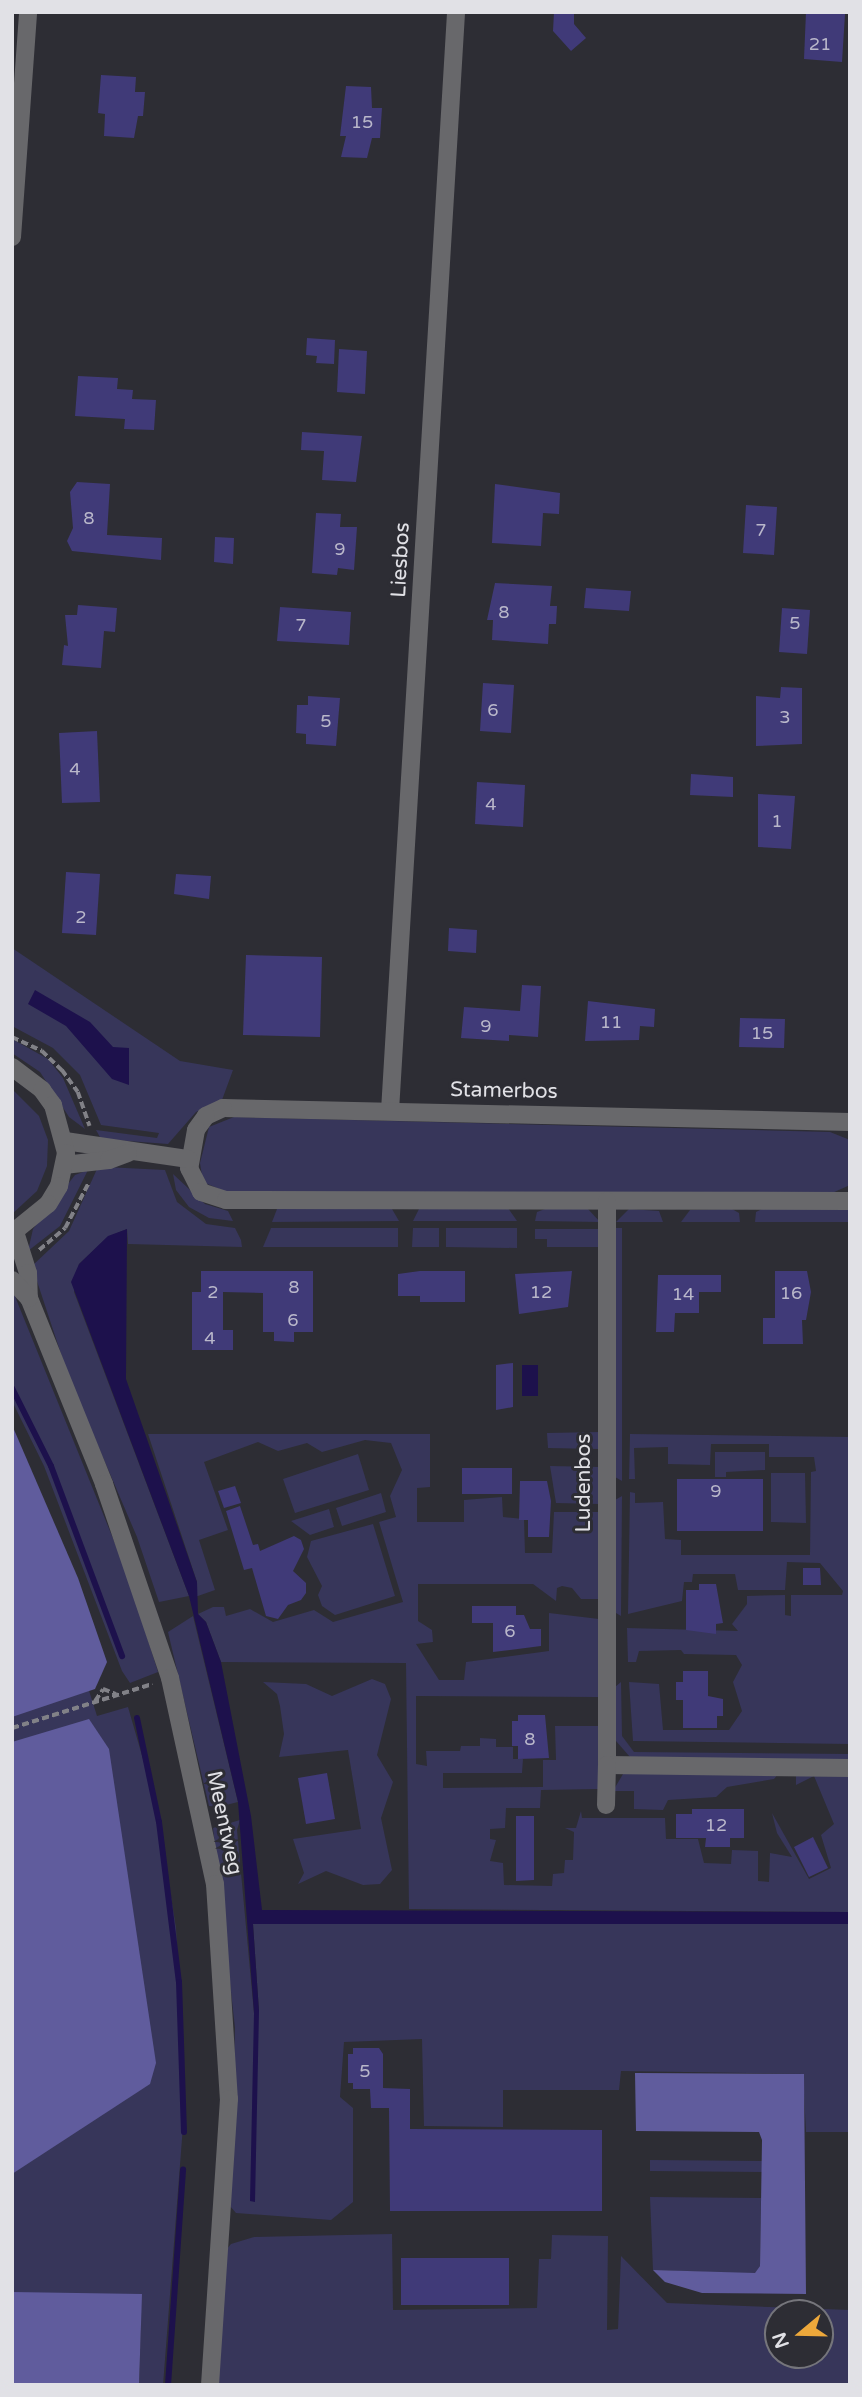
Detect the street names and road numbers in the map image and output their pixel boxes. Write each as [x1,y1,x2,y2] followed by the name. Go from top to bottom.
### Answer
[386,522,416,598] street label: Liesbos
[450,1077,558,1105] street label: Stamerbos
[571,1434,597,1532] street label: Ludenbos
[201,1769,247,1877] street label: Meentweg

